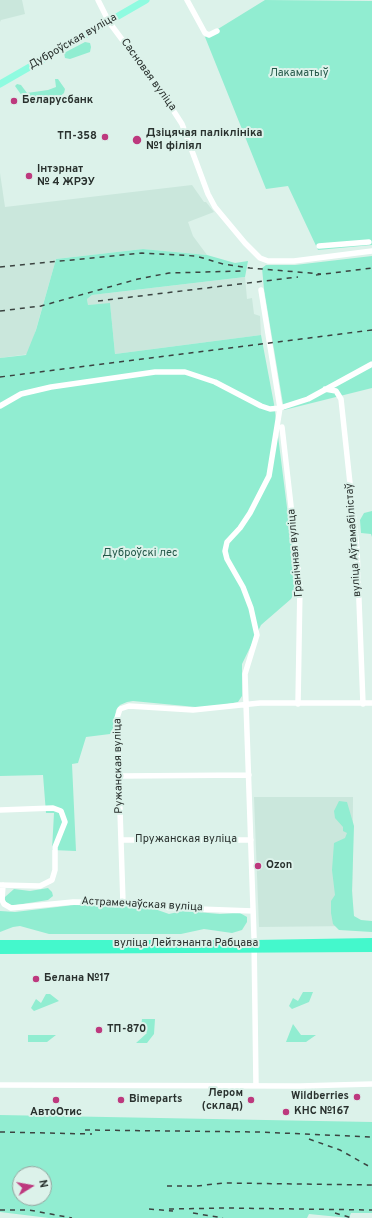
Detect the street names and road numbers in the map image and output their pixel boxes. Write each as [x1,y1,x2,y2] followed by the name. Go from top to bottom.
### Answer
[26,11,120,73] street label: Дуброўская вуліца
[117,36,179,114] street label: Сасновая вуліца
[343,483,365,597] street label: вуліца Аўтамабілістаў
[286,508,306,598] street label: Гранічная вуліца
[112,718,126,814] street label: Ружанская вуліца
[135,833,237,847] street label: Пружанская вуліца
[81,895,203,915] street label: Астрамечаўская вуліца
[114,937,258,951] street label: вуліца Лейтэнанта Рабцава

